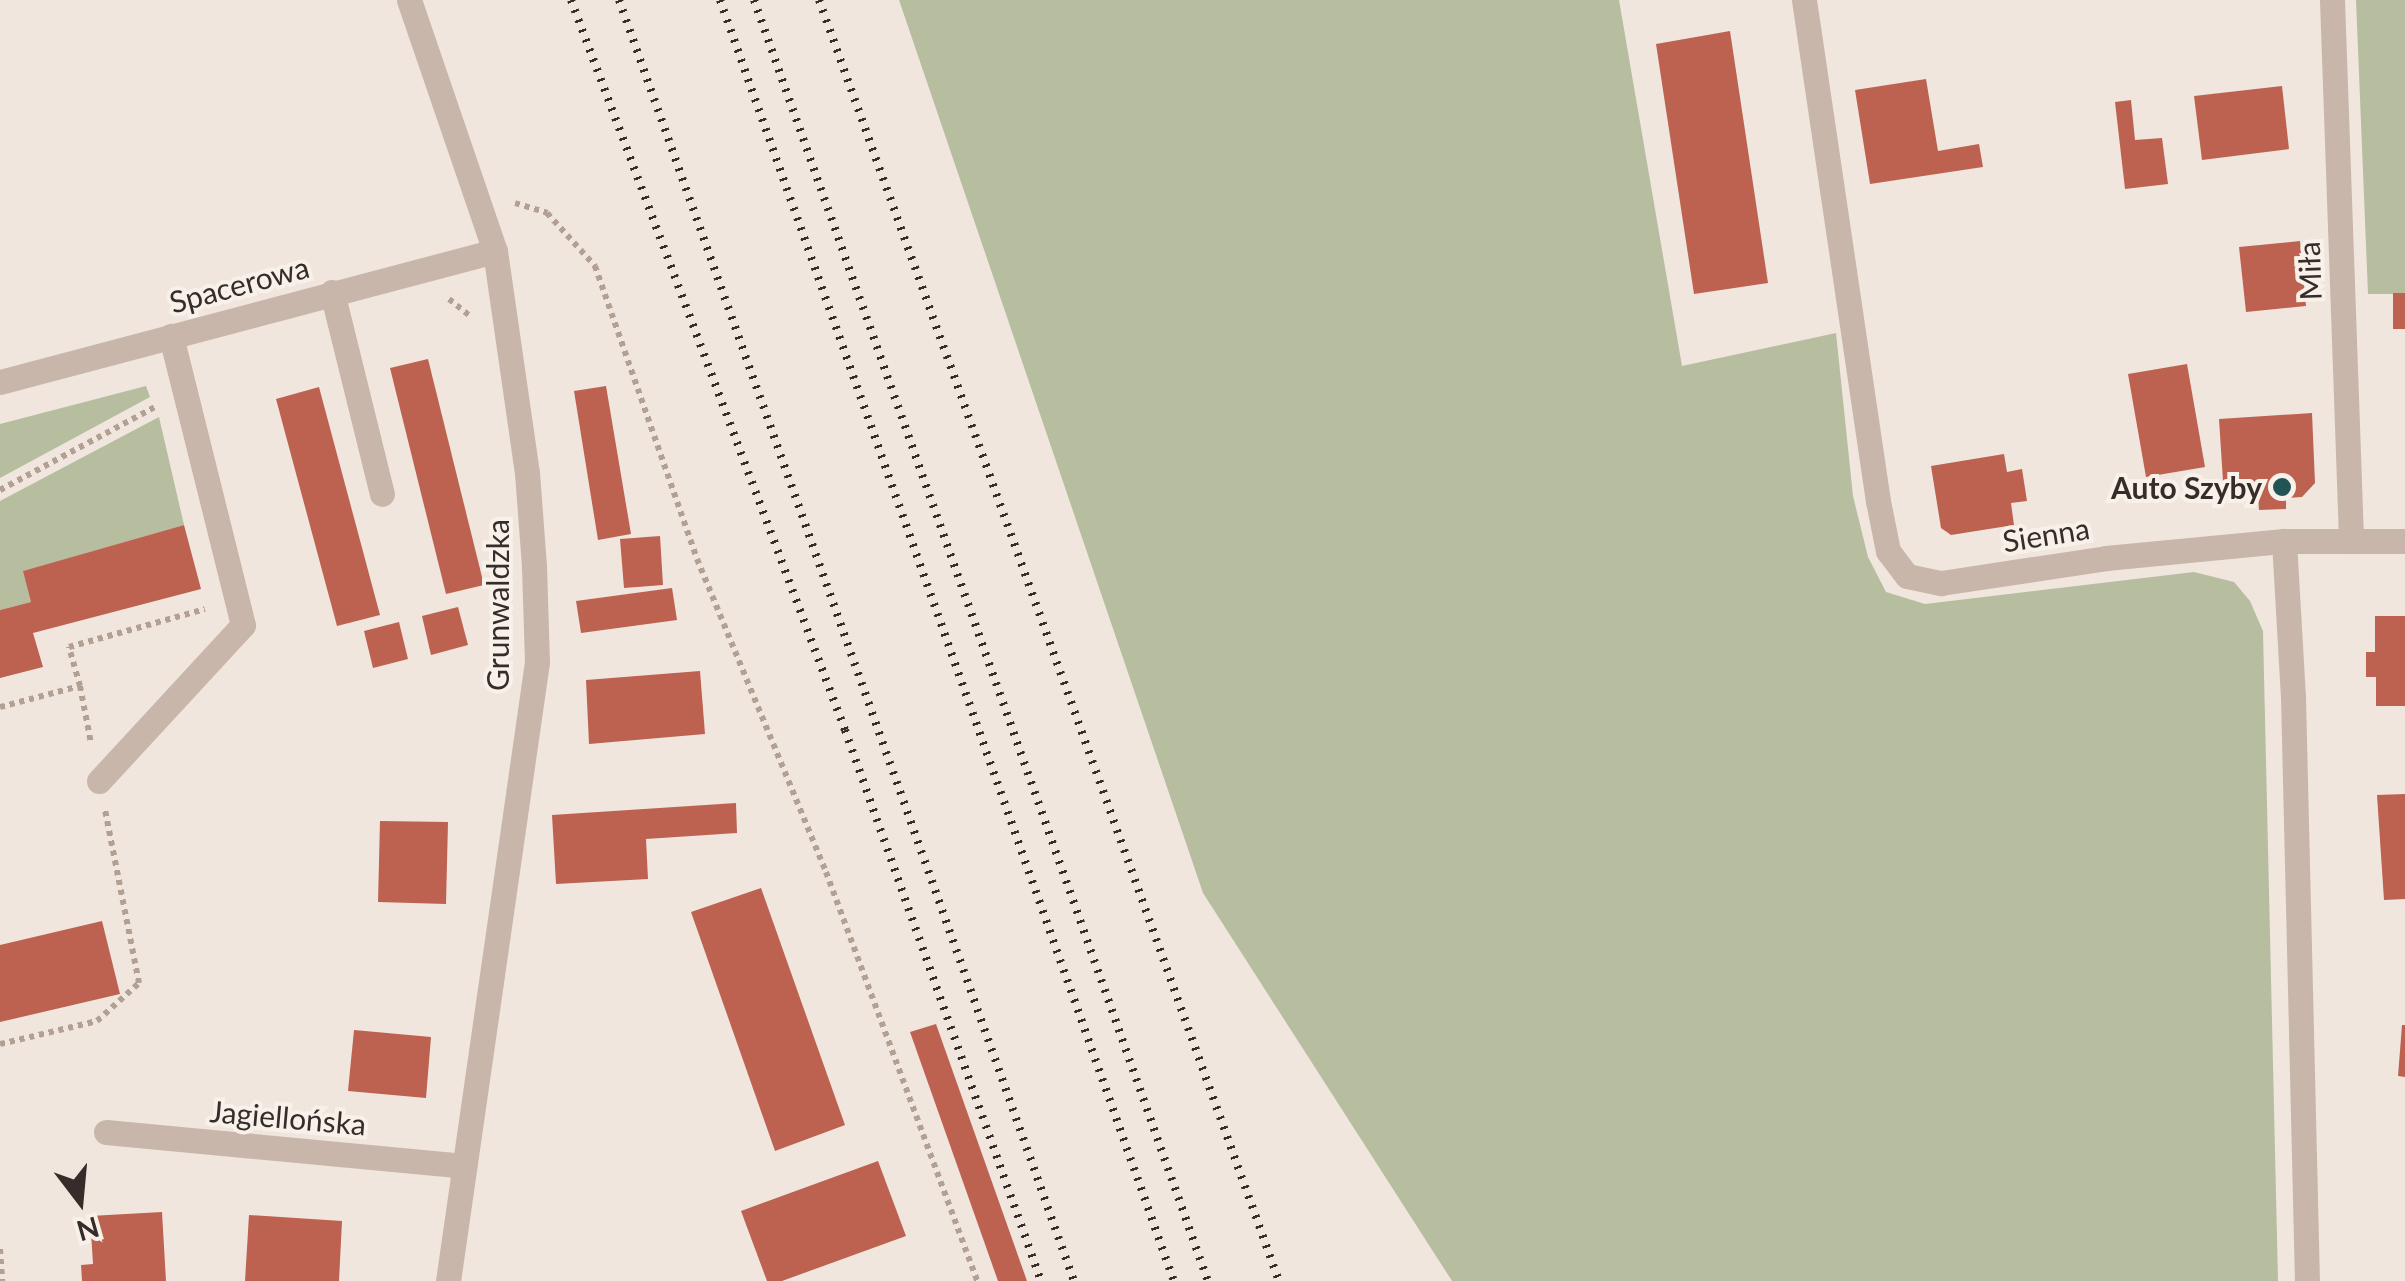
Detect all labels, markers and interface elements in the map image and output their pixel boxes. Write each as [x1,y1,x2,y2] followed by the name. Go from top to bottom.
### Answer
[2290,241,2328,301] street label: Miła
[165,248,313,320] street label: Spacerowa
[2111,469,2262,505] place label: Auto Szyby
[2271,476,2293,498] marker: Auto Szyby
[2000,509,2092,559] street label: Sienna
[479,519,515,691] street label: Grunwaldzka
[208,1092,368,1142] street label: Jagiellońska
[30,1151,130,1251] north arrow
[73,1211,103,1249] text: N

